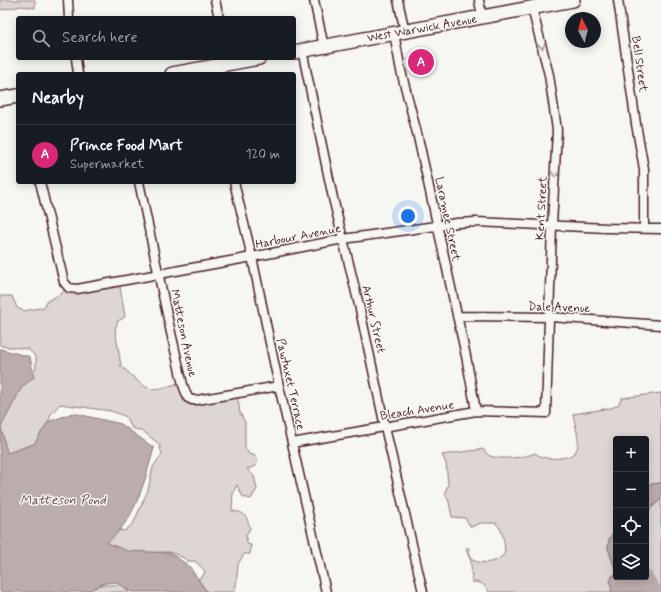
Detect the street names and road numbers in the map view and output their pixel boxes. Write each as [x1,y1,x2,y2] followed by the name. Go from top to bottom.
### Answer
[366,11,479,47] street label: West Warwick Avenue
[627,35,651,93] street label: Bell Street
[430,175,464,263] street label: Laramee Street
[532,176,552,241] street label: Kent Street
[254,221,342,253] street label: Harbour Avenue
[357,284,389,355] street label: Arthur Street
[166,288,200,379] street label: Matteson Avenue
[528,299,591,317] street label: Dale Avenue
[272,337,308,432] street label: Pawtuxet Terrace
[379,397,455,425] street label: Bleach Avenue

